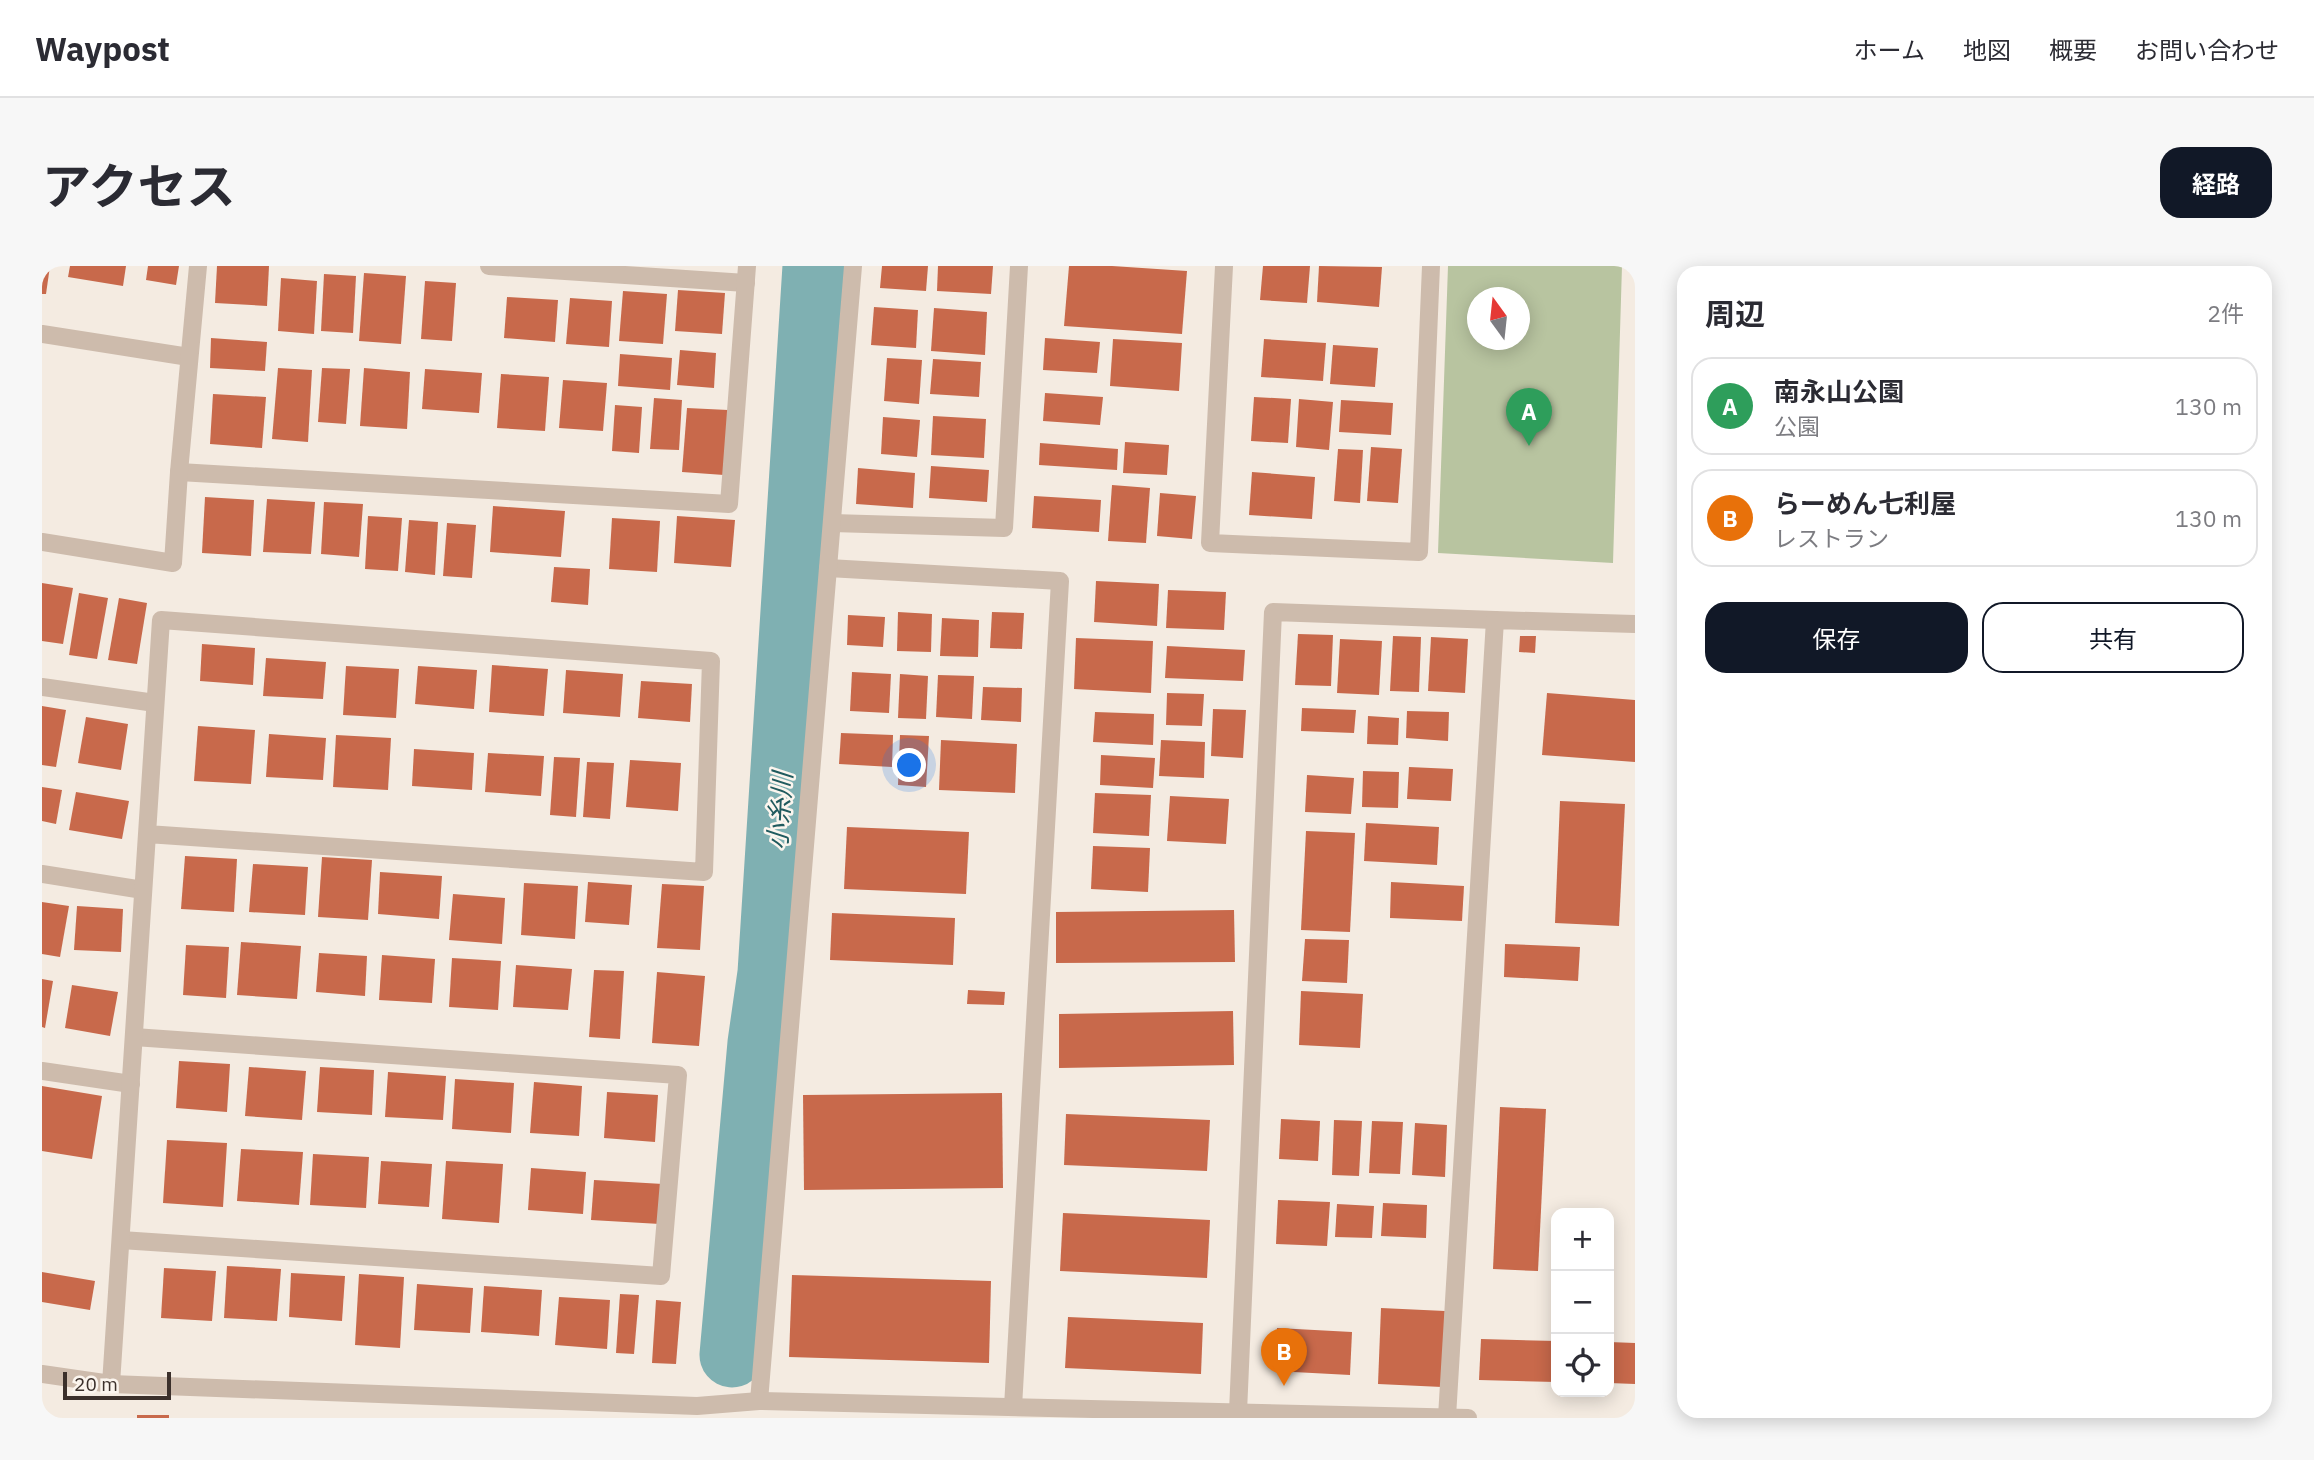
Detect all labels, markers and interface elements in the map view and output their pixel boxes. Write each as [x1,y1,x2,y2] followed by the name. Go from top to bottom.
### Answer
[35,27,170,70] text: Waypost
[1854,34,1925,66] text: ホーム
[1963,34,2011,66] text: 地図
[2049,34,2097,66] text: 概要
[2135,34,2279,66] text: お問い合わせ
[2160,147,2272,218] button: 経路
[42,154,236,217] text: アクセス
[1467,287,1530,350] north arrow
[1705,294,1765,333] text: 周辺
[2207,298,2244,328] text: 2件
[1774,374,1904,408] text: 南永山公園
[1506,388,1552,446] pin: A
[1722,391,1738,421] text: A
[2175,391,2242,421] text: 130 m
[1774,411,1820,441] text: 公園
[1774,486,1956,520] text: らーめん七利屋
[1722,503,1738,533] text: B
[2175,503,2242,533] text: 130 m
[1774,523,1889,553] text: レストラン
[1705,602,1968,673] button: 保存
[1982,602,2244,673] button: 共有
[892,748,926,782] your location
[759,768,799,851] water label: 小糸川
[1551,1208,1614,1397] map controls
[1551,1208,1614,1271] button: +
[1551,1271,1614,1334] button: −
[1261,1328,1307,1386] pin: B
[1551,1334,1614,1397] button: locate
[63,1369,172,1401] scale bar
[74,1372,118,1396] text: 20 m

